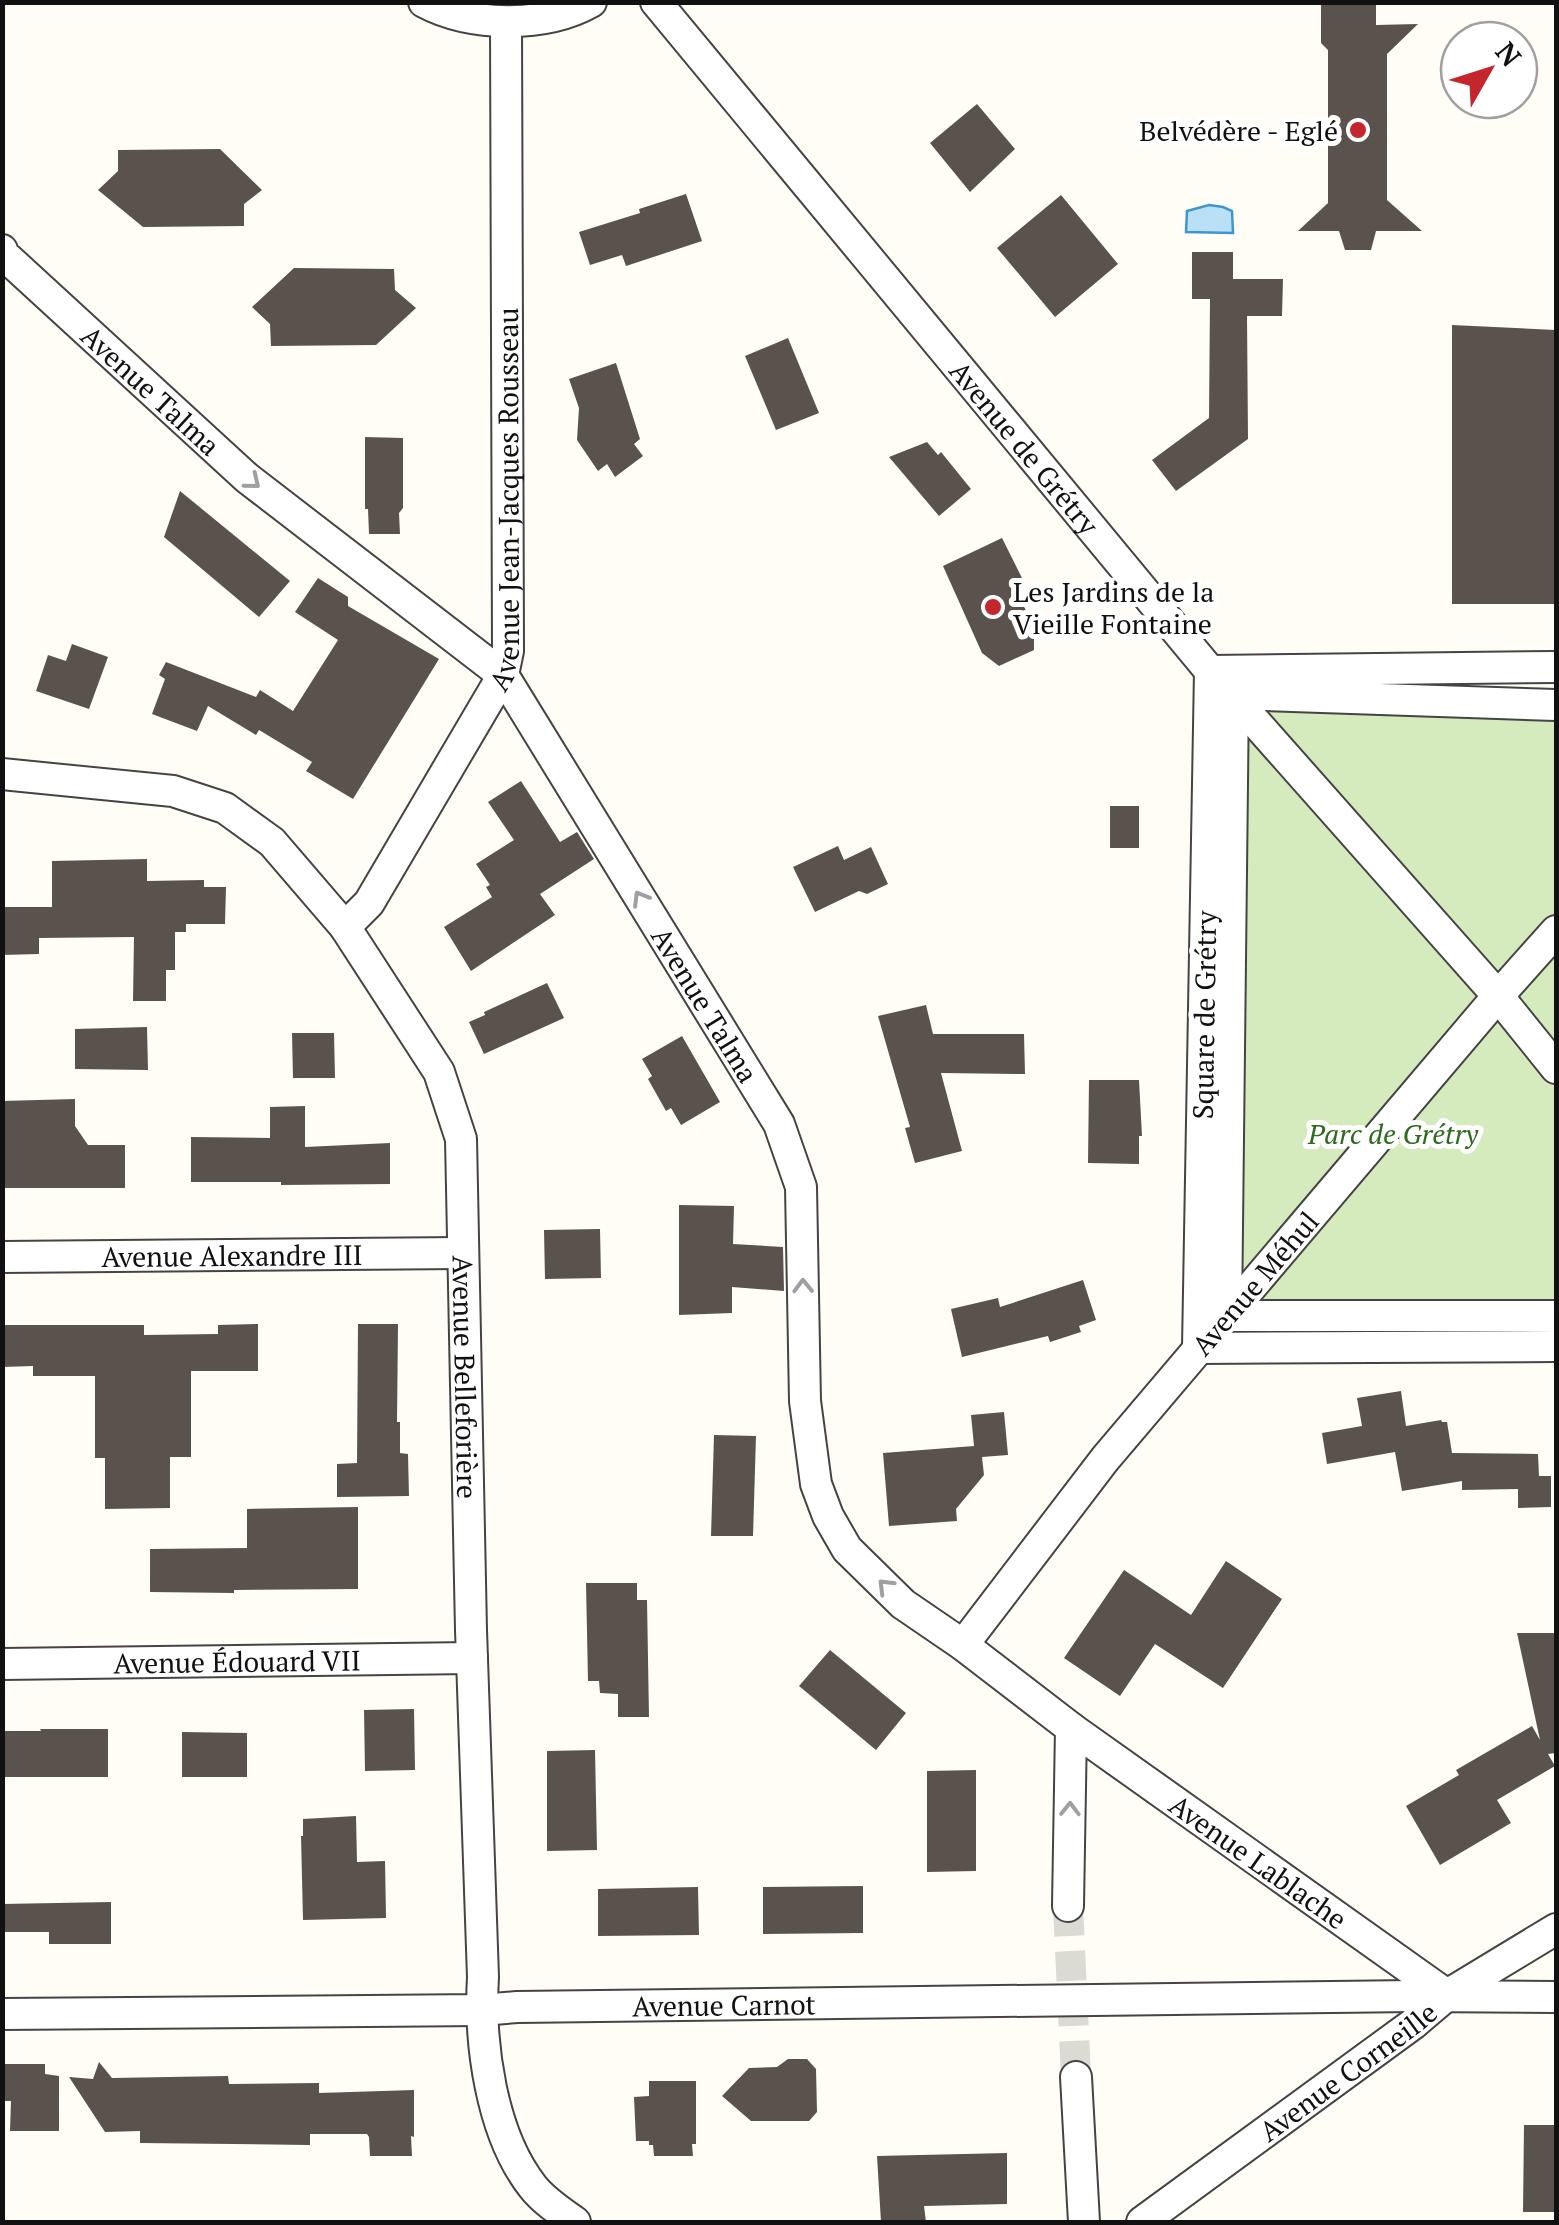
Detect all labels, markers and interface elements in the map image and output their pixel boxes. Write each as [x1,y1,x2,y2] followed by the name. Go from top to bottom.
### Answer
[1439,20,1539,120] north arrow
[1488,34,1530,74] text: N
[1139,112,1338,149] place label: Belvédère - Eglé
[1347,119,1369,141] marker: Belvédère - Eglé
[479,307,527,697] street label: Avenue Jean-Jacques Rousseau
[74,317,228,463] street label: Avenue Talma
[942,353,1108,542] street label: Avenue de Grétry
[242,470,260,488] one-way arrow
[1013,573,1214,642] place label: Les Jardins de la Vieille Fontaine
[982,596,1004,618] marker: Les Jardins de la Vieille Fontaine
[633,891,652,909] one-way arrow
[1184,910,1224,1120] street label: Square de Grétry
[644,920,767,1089] street label: Avenue Talma
[1307,1115,1479,1152] park label: Parc de Grétry
[1183,1203,1326,1363] street label: Avenue Méhul
[101,1235,363,1275] street label: Avenue Alexandre III
[445,1255,487,1499] street label: Avenue Belleforière
[792,1277,814,1292] one-way arrow
[879,1580,897,1598] one-way arrow
[113,1641,361,1681] street label: Avenue Édouard VII
[1162,1785,1355,1937] street label: Avenue Lablache
[1059,1800,1081,1816] one-way arrow
[632,1985,817,2024] street label: Avenue Carnot
[1251,1993,1444,2149] street label: Avenue Corneille

